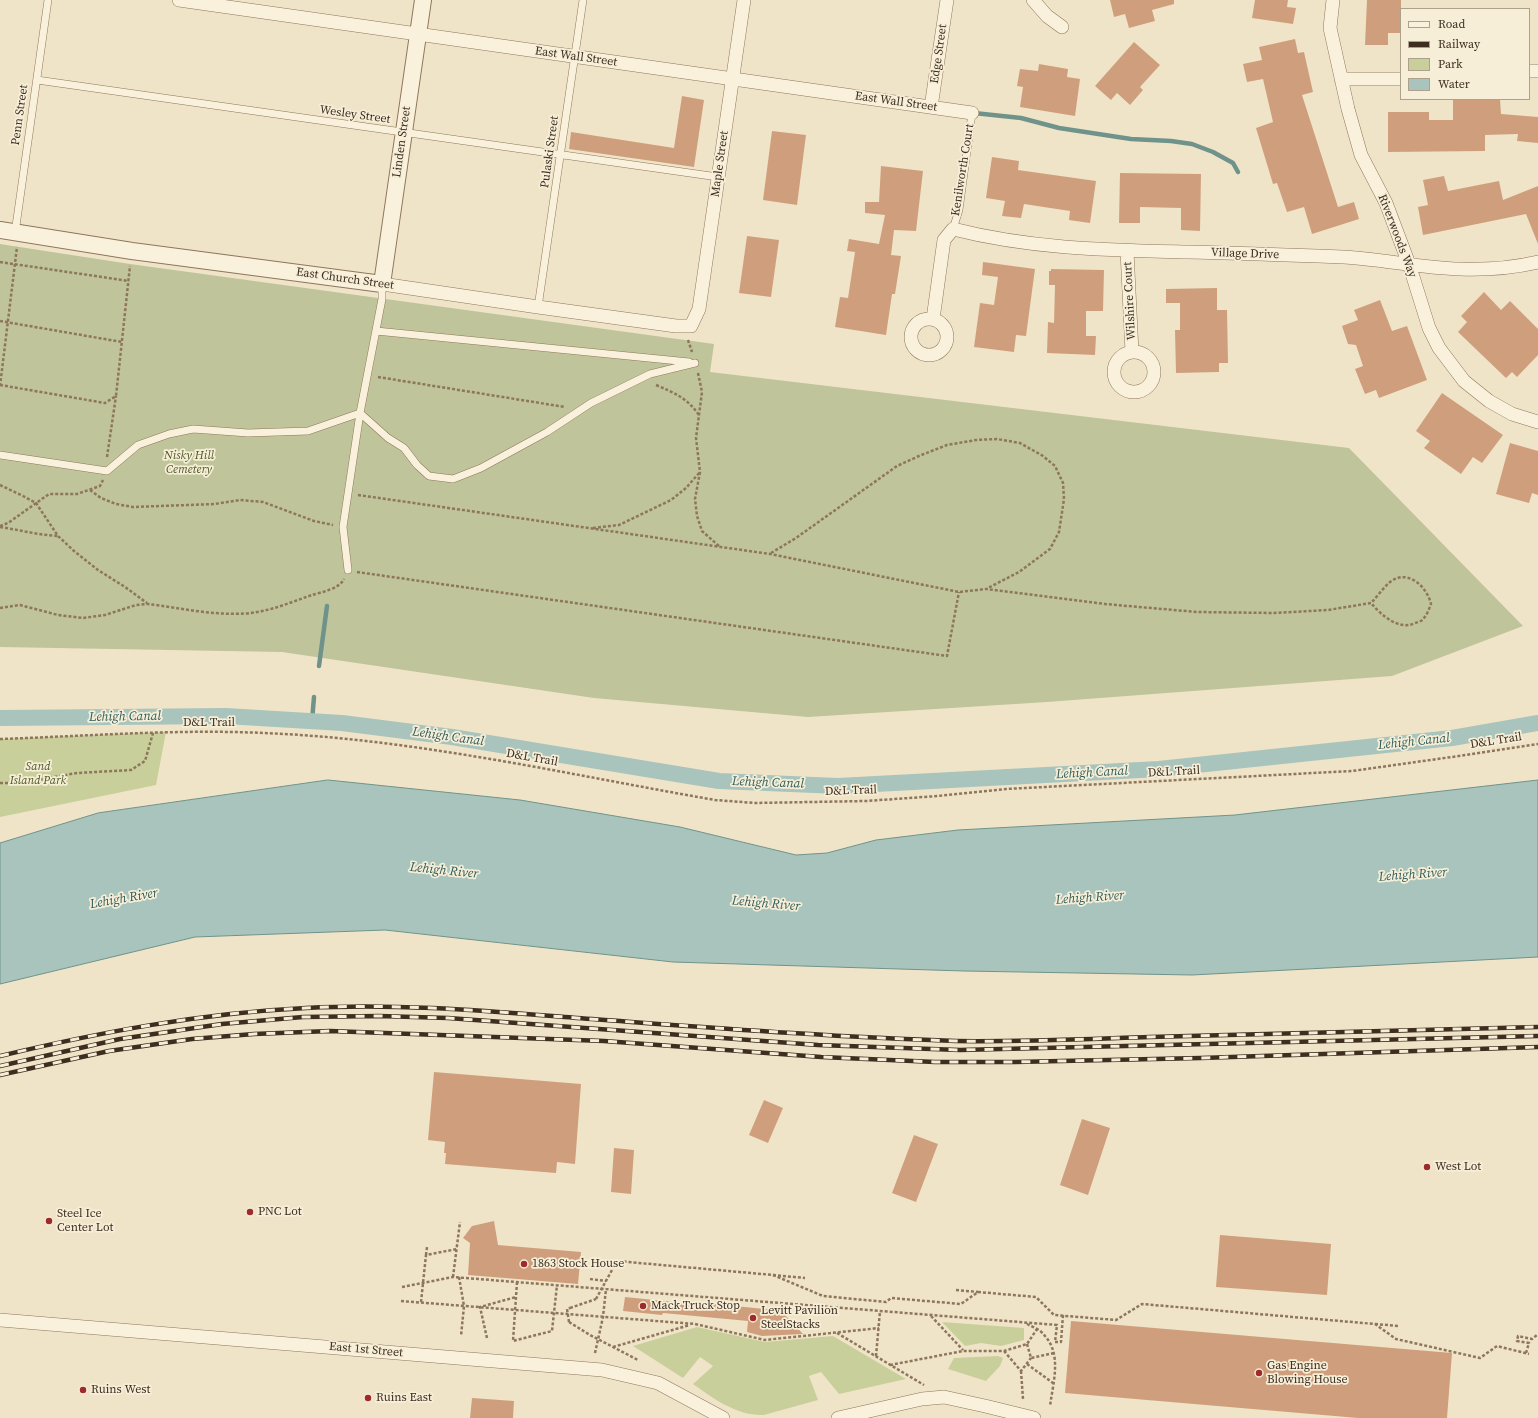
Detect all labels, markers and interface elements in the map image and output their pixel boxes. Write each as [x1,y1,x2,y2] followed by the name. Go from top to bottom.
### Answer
[1400,8,1530,100] legend
[1438,16,1465,32] text: Road
[928,23,950,85] street label: Edge Street
[1438,36,1480,52] text: Railway
[534,44,618,70] street label: East Wall Street
[1438,56,1463,72] text: Park
[1438,76,1470,92] text: Water
[9,84,31,146] street label: Penn Street
[854,89,938,115] street label: East Wall Street
[319,103,391,127] street label: Wesley Street
[390,105,414,179] street label: Linden Street
[538,115,562,189] street label: Pulaski Street
[949,123,977,217] street label: Kenilworth Court
[708,130,732,198] street label: Maple Street
[1374,192,1420,280] street label: Riverwoods Way
[1211,246,1279,262] street label: Village Drive
[1121,261,1139,341] street label: Wilshire Court
[295,265,395,293] street label: East Church Street
[164,449,214,477] park label: Nisky Hill Cemetery
[89,709,161,725] water label: Lehigh Canal
[183,716,235,730] street label: D&L Trail
[411,724,485,750] water label: Lehigh Canal
[1377,730,1451,754] water label: Lehigh Canal
[1469,730,1523,752] street label: D&L Trail
[505,746,559,770] street label: D&L Trail
[10,760,66,788] park label: Sand Island Park
[1056,763,1128,783] water label: Lehigh Canal
[1148,763,1200,781] street label: D&L Trail
[732,774,804,792] water label: Lehigh Canal
[825,783,877,799] street label: D&L Trail
[409,860,479,882] water label: Lehigh River
[1378,865,1448,885] water label: Lehigh River
[89,885,159,913] water label: Lehigh River
[1055,888,1125,908] water label: Lehigh River
[731,893,801,915] water label: Lehigh River
[1435,1160,1481,1174] place label: West Lot
[1422,1162,1432,1172] marker: West Lot
[258,1205,302,1219] place label: PNC Lot
[57,1207,113,1235] place label: Steel Ice Center Lot
[245,1207,255,1217] marker: PNC Lot
[44,1216,54,1226] marker: Steel Ice Center Lot
[532,1257,624,1271] place label: 1863 Stock House
[519,1259,529,1269] marker: 1863 Stock House
[651,1299,740,1313] place label: Mack Truck Stop
[638,1301,648,1311] marker: Mack Truck Stop
[761,1304,838,1332] place label: Levitt Pavilion SteelStacks
[748,1313,758,1323] marker: Levitt Pavilion SteelStacks
[328,1340,404,1360] street label: East 1st Street
[1267,1359,1348,1387] place label: Gas Engine Blowing House
[1254,1368,1264,1378] marker: Gas Engine Blowing House
[91,1383,150,1397] place label: Ruins West
[78,1385,88,1395] marker: Ruins West
[376,1391,432,1405] place label: Ruins East
[363,1393,373,1403] marker: Ruins East

